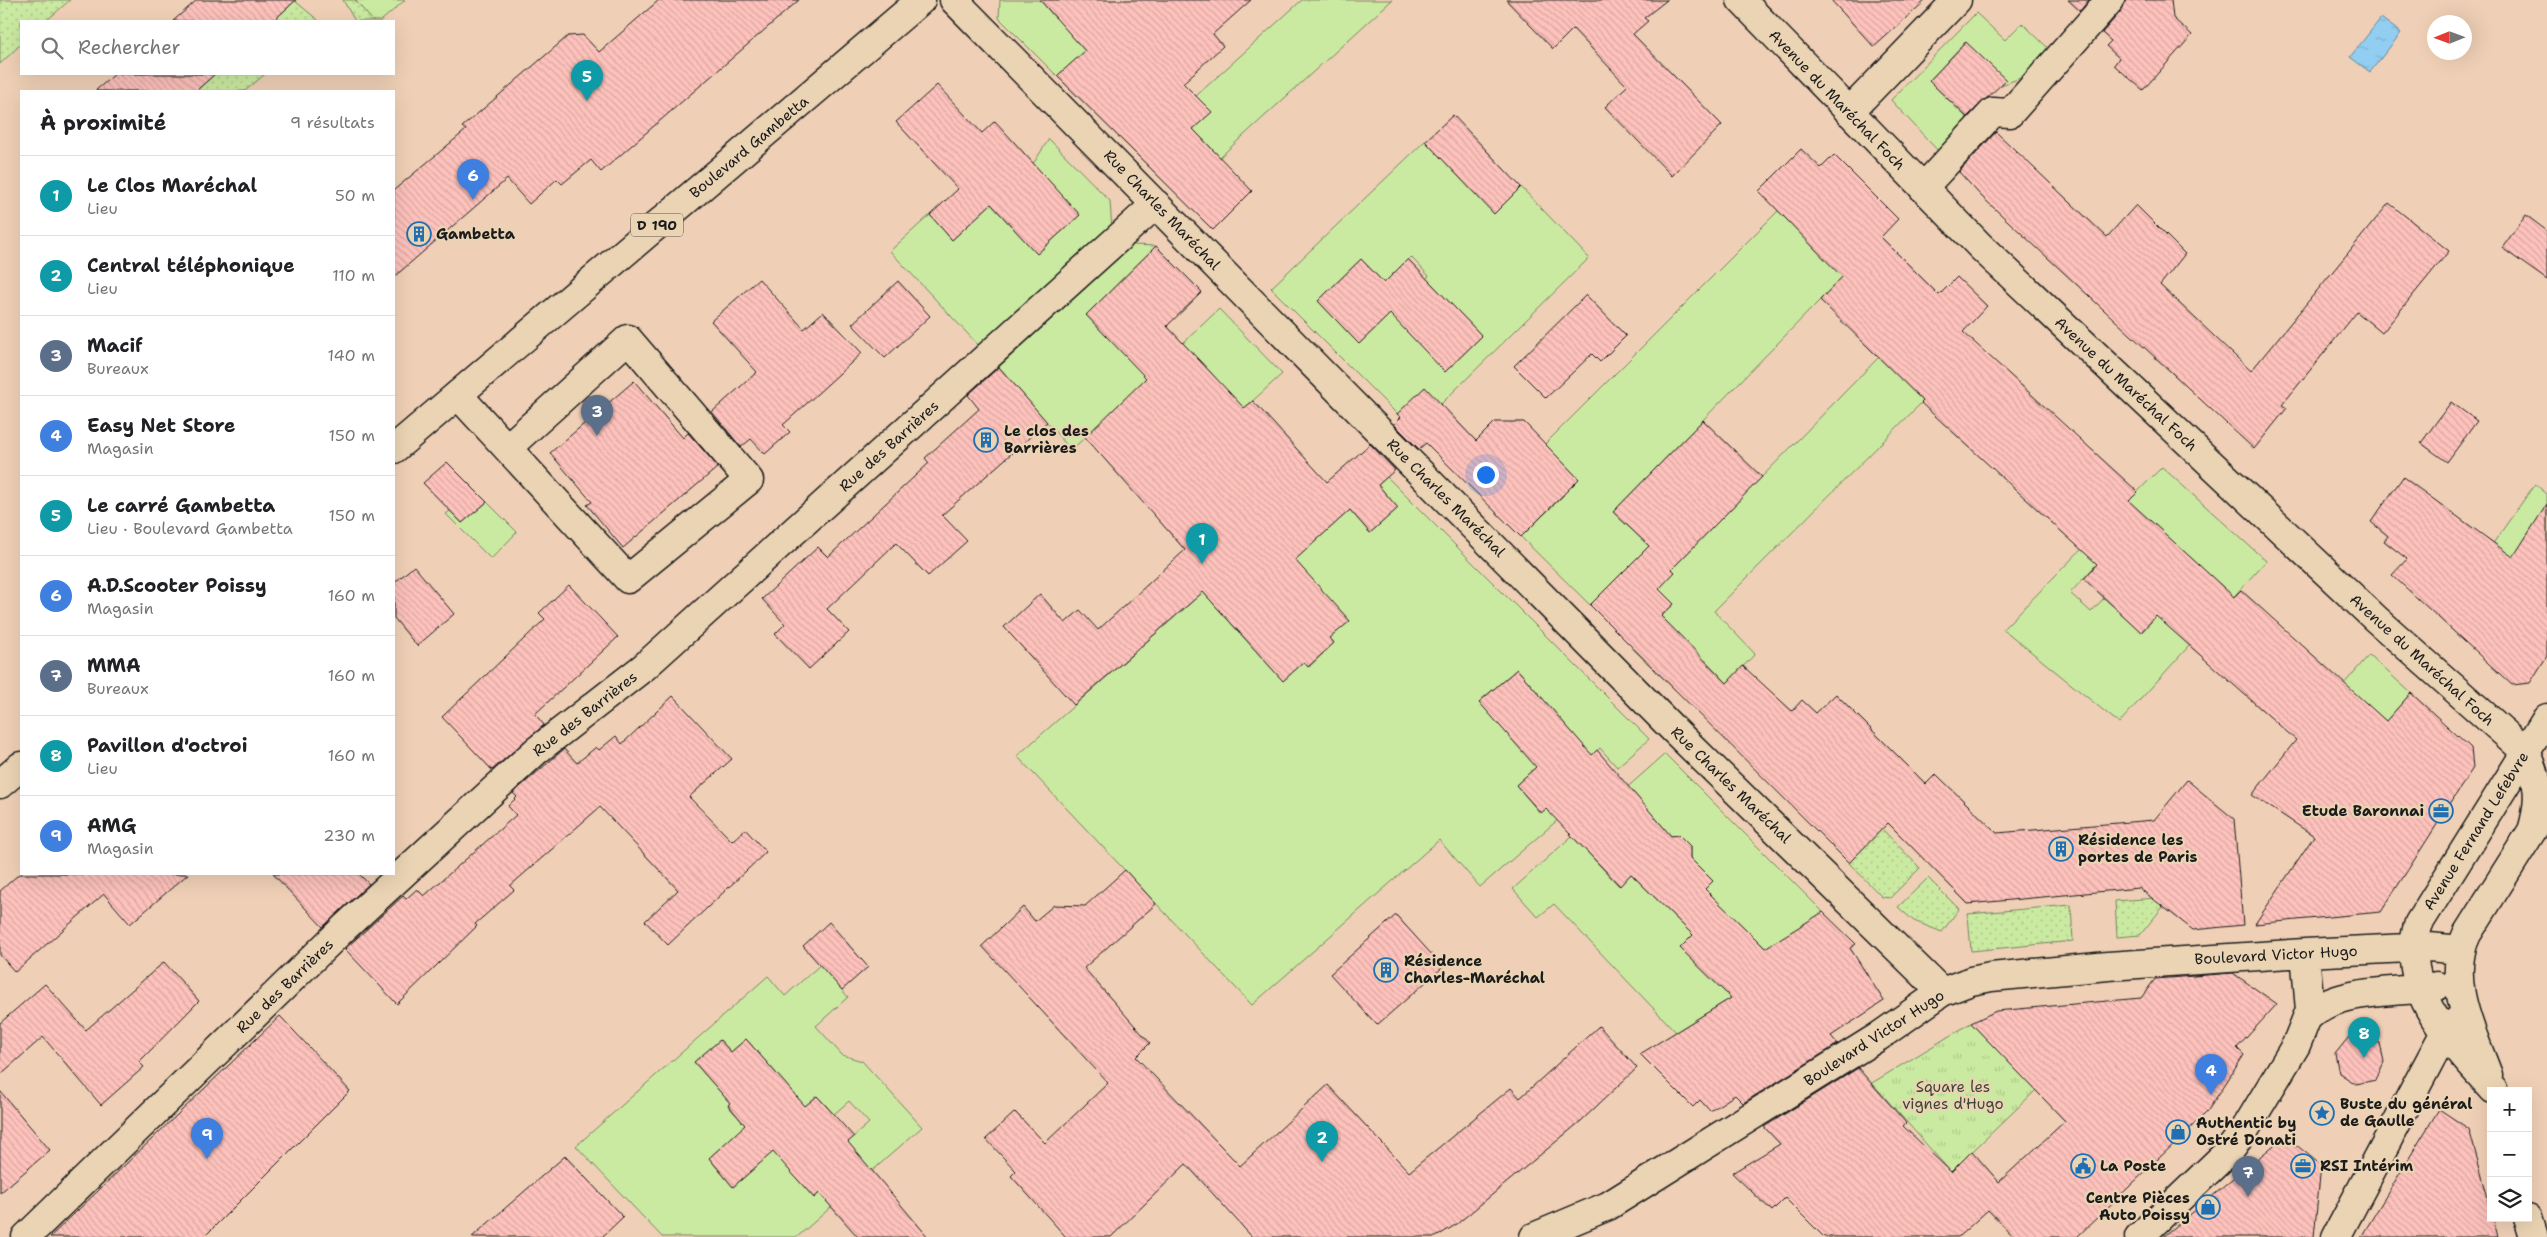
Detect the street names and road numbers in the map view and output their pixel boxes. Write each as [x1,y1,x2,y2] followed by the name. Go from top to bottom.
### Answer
[1764,25,1910,175] street label: Avenue du Maréchal Foch
[685,91,813,203] street label: Boulevard Gambetta
[1099,146,1225,275] street label: Rue Charles Maréchal
[631,214,683,236] road number: D 190
[2050,313,2202,455] street label: Avenue du Maréchal Foch
[835,396,943,496] street label: Rue des Barrières
[1382,434,1510,562] street label: Rue Charles Maréchal
[2345,590,2499,730] street label: Avenue du Maréchal Foch
[529,667,641,761] street label: Rue des Barrières
[1667,722,1796,848] street label: Rue Charles Maréchal
[2419,748,2533,914] street label: Avenue Fernand Lefebvre
[232,934,338,1038] street label: Rue des Barrières
[2194,941,2358,969] street label: Boulevard Victor Hugo
[1800,985,1948,1091] street label: Boulevard Victor Hugo

